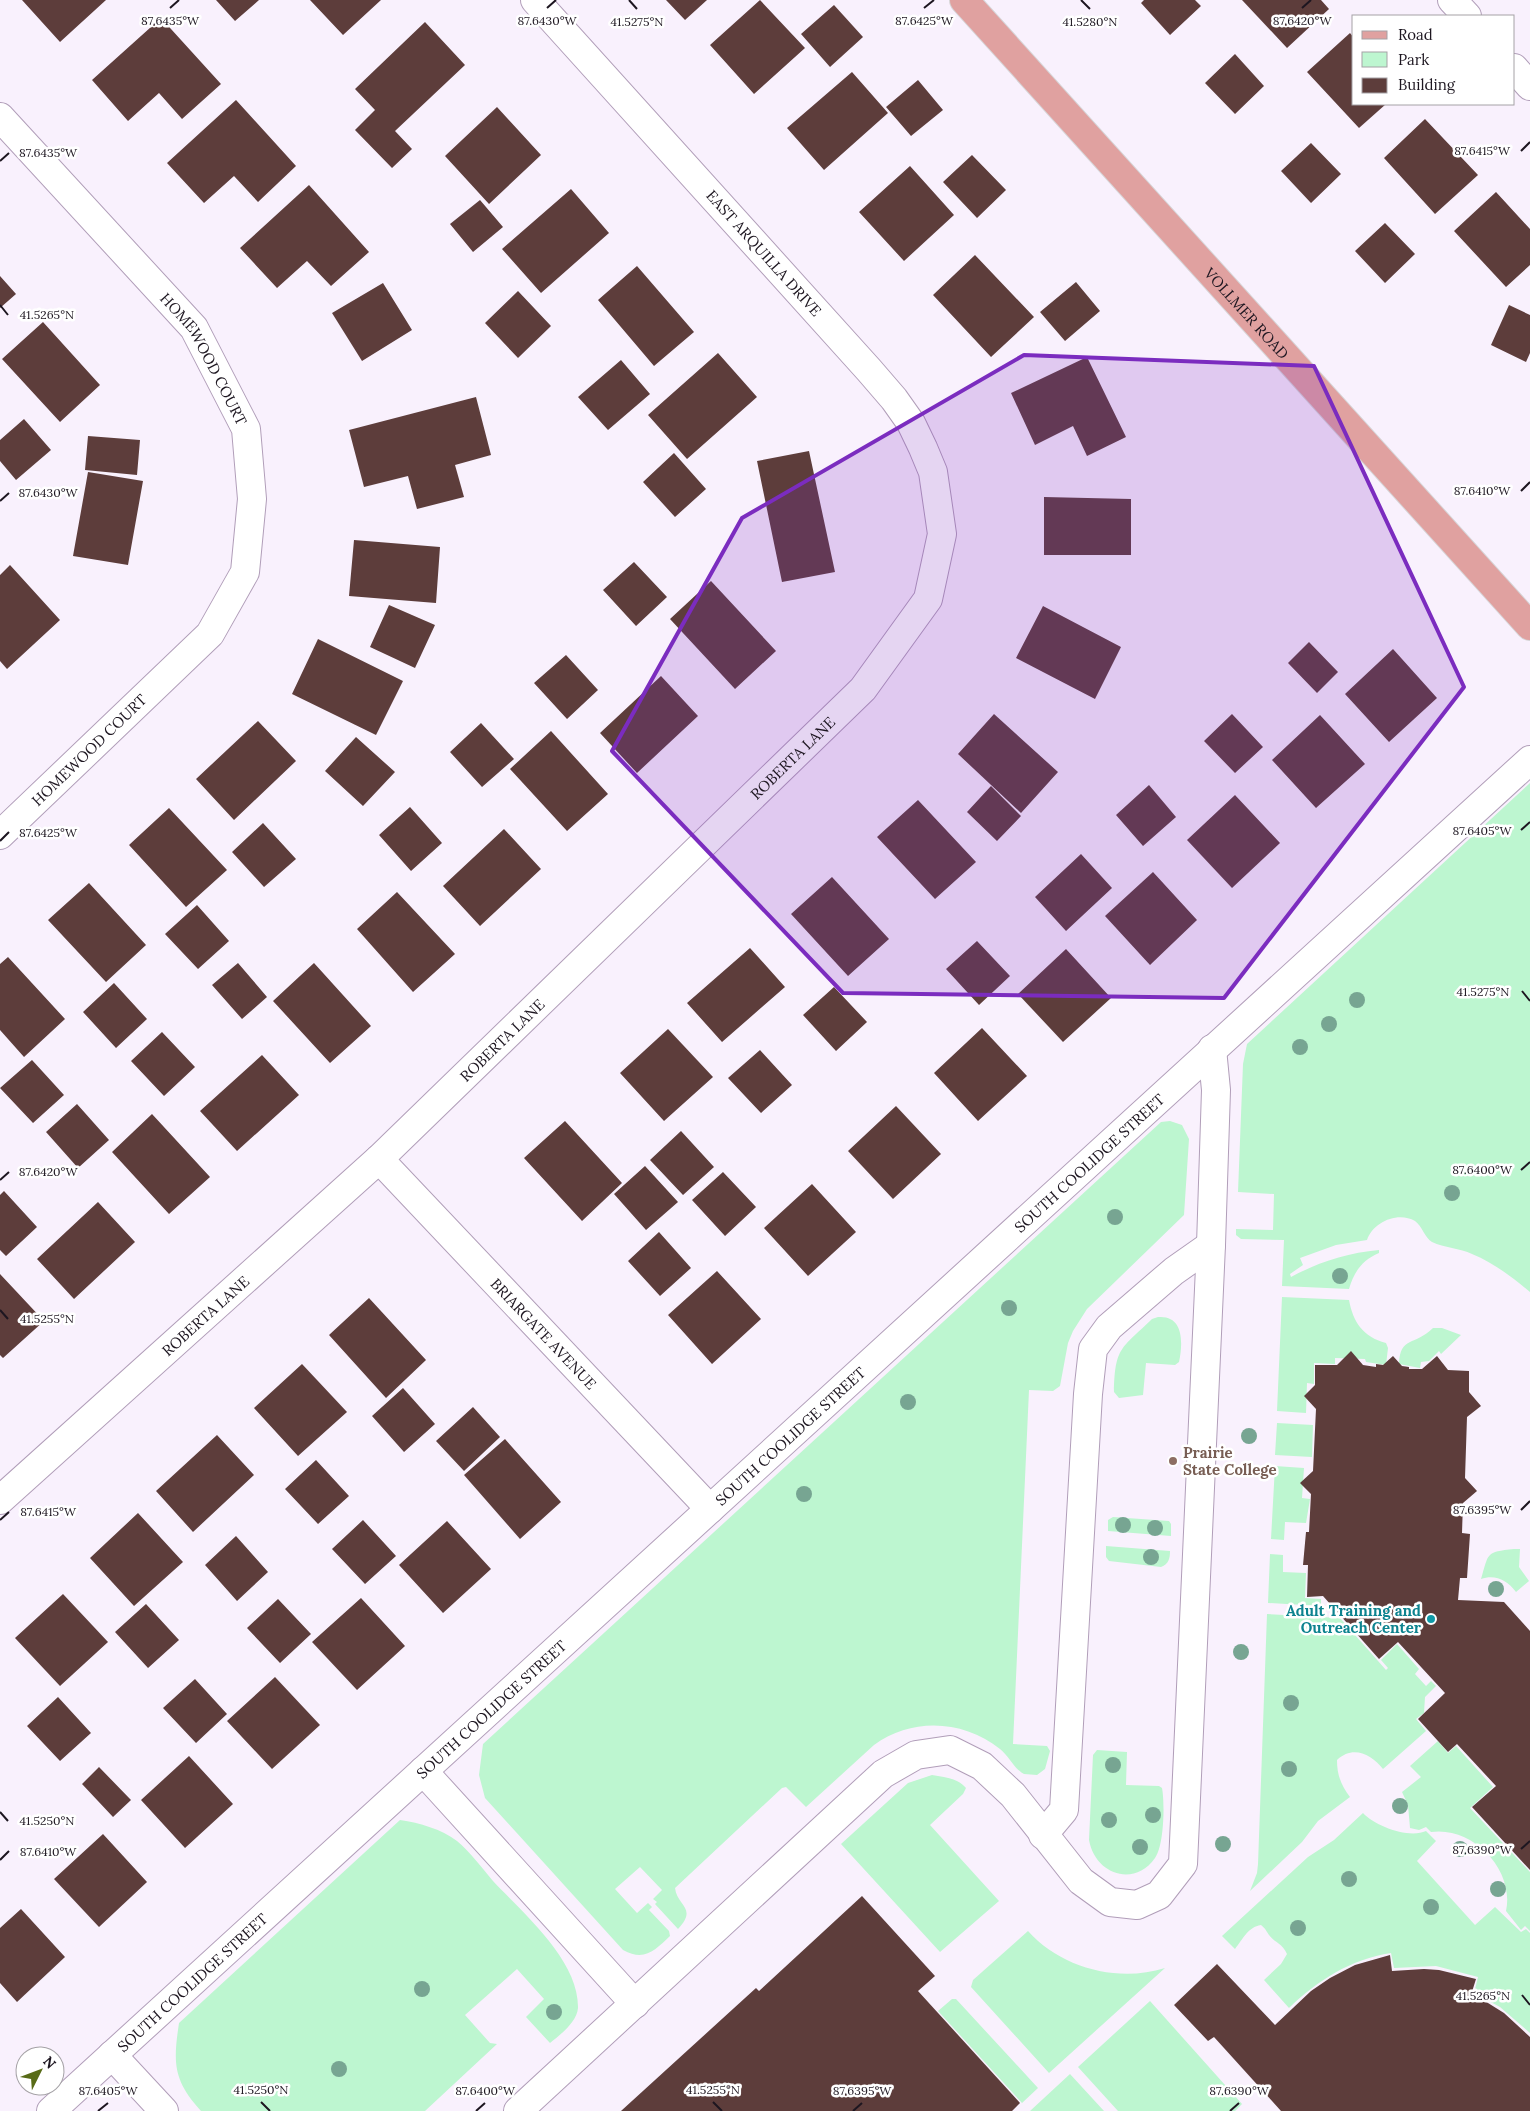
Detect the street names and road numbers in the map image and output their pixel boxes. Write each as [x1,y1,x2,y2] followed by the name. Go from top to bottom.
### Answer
[702,186,826,320] street label: EAST ARQUILLA DRIVE
[1200,263,1293,363] street label: VOLLMER ROAD
[157,288,252,428] street label: HOMEWOOD COURT
[28,690,151,810] street label: HOMEWOOD COURT
[746,712,839,803] street label: ROBERTA LANE
[455,994,548,1085] street label: ROBERTA LANE
[1010,1089,1168,1236] street label: SOUTH COOLIDGE STREET
[158,1271,253,1360] street label: ROBERTA LANE
[487,1274,601,1393] street label: BRIARGATE AVENUE
[711,1362,869,1509] street label: SOUTH COOLIDGE STREET
[412,1635,570,1782] street label: SOUTH COOLIDGE STREET
[113,1909,271,2055] street label: SOUTH COOLIDGE STREET

